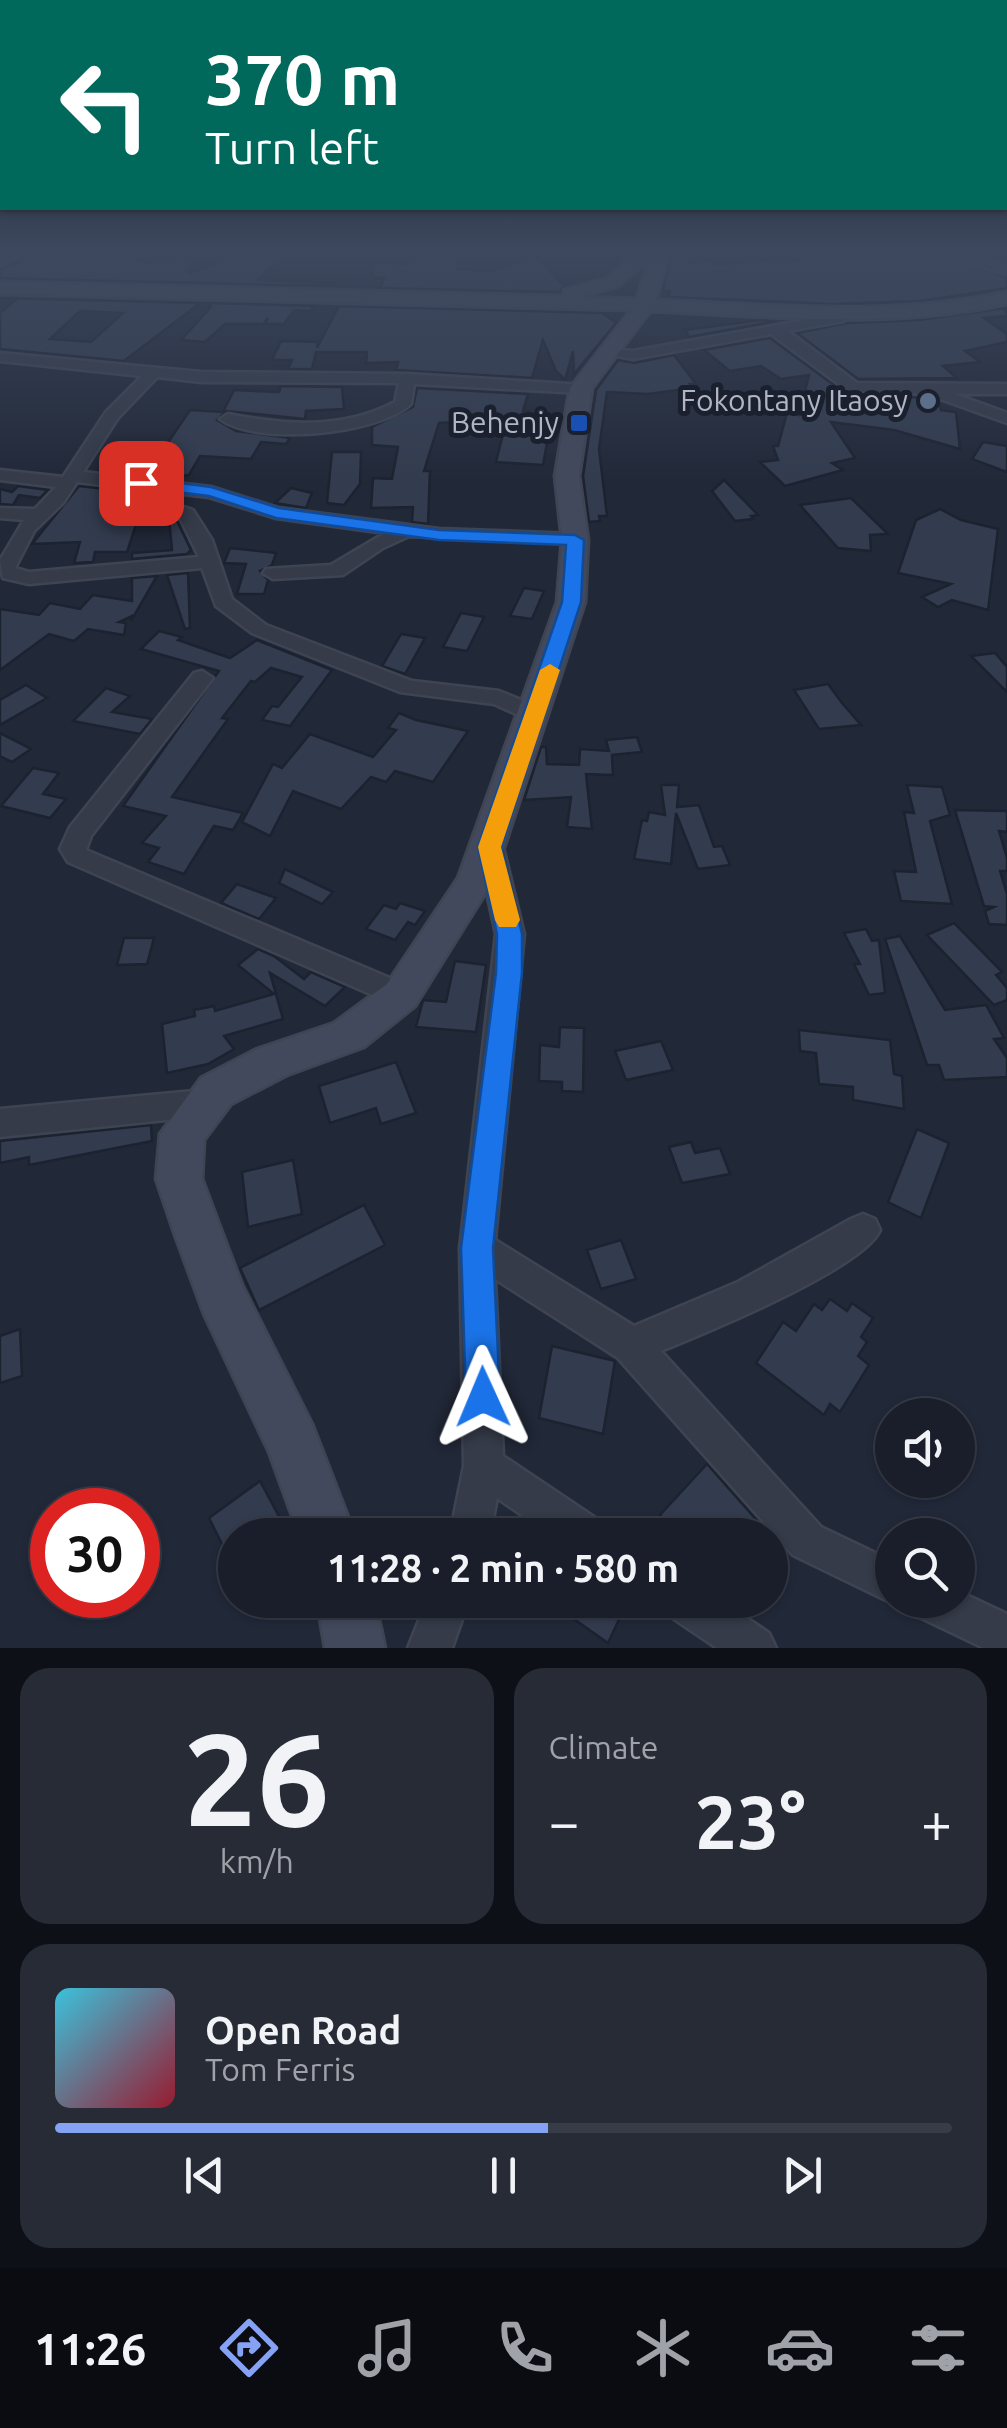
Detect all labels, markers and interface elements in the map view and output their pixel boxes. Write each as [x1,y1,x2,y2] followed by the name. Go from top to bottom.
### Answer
[40,40,170,170] icon: left
[205,40,400,118] text: 370 m
[205,122,379,173] text: Turn left
[680,383,908,417] place label: Fokontany Itaosy
[917,390,939,412] marker: Fokontany Itaosy
[451,405,559,439] place label: Behenjy
[568,412,590,434] marker: Behenjy
[99,441,184,526] pin
[114,456,169,511] icon: arrive
[431,1345,535,1449] position arrow
[875,1398,975,1618] map controls
[875,1398,975,1498] button: sound
[30,1488,160,1618] speed limit sign: 30
[875,1518,975,1618] button: search
[327,1547,679,1589] text: 11:28 · 2 min · 580 m
[183,1705,330,1851] text: 26
[549,1729,659,1765] text: Climate
[695,1779,806,1863] text: 23°
[549,1791,580,1852] text: −
[921,1791,952,1852] text: +
[220,1843,294,1879] text: km/h
[205,2009,401,2051] text: Open Road
[205,2051,355,2087] text: Tom Ferris
[177,2148,232,2203] icon: previous
[476,2148,531,2203] icon: pause
[775,2148,830,2203] icon: next
[214,2313,284,2383] icon: directions
[352,2313,422,2383] icon: music
[490,2313,560,2383] icon: phone
[628,2313,698,2383] icon: climate
[765,2313,835,2383] icon: car
[903,2313,973,2383] icon: filters
[34,2323,146,2374] text: 11:26

